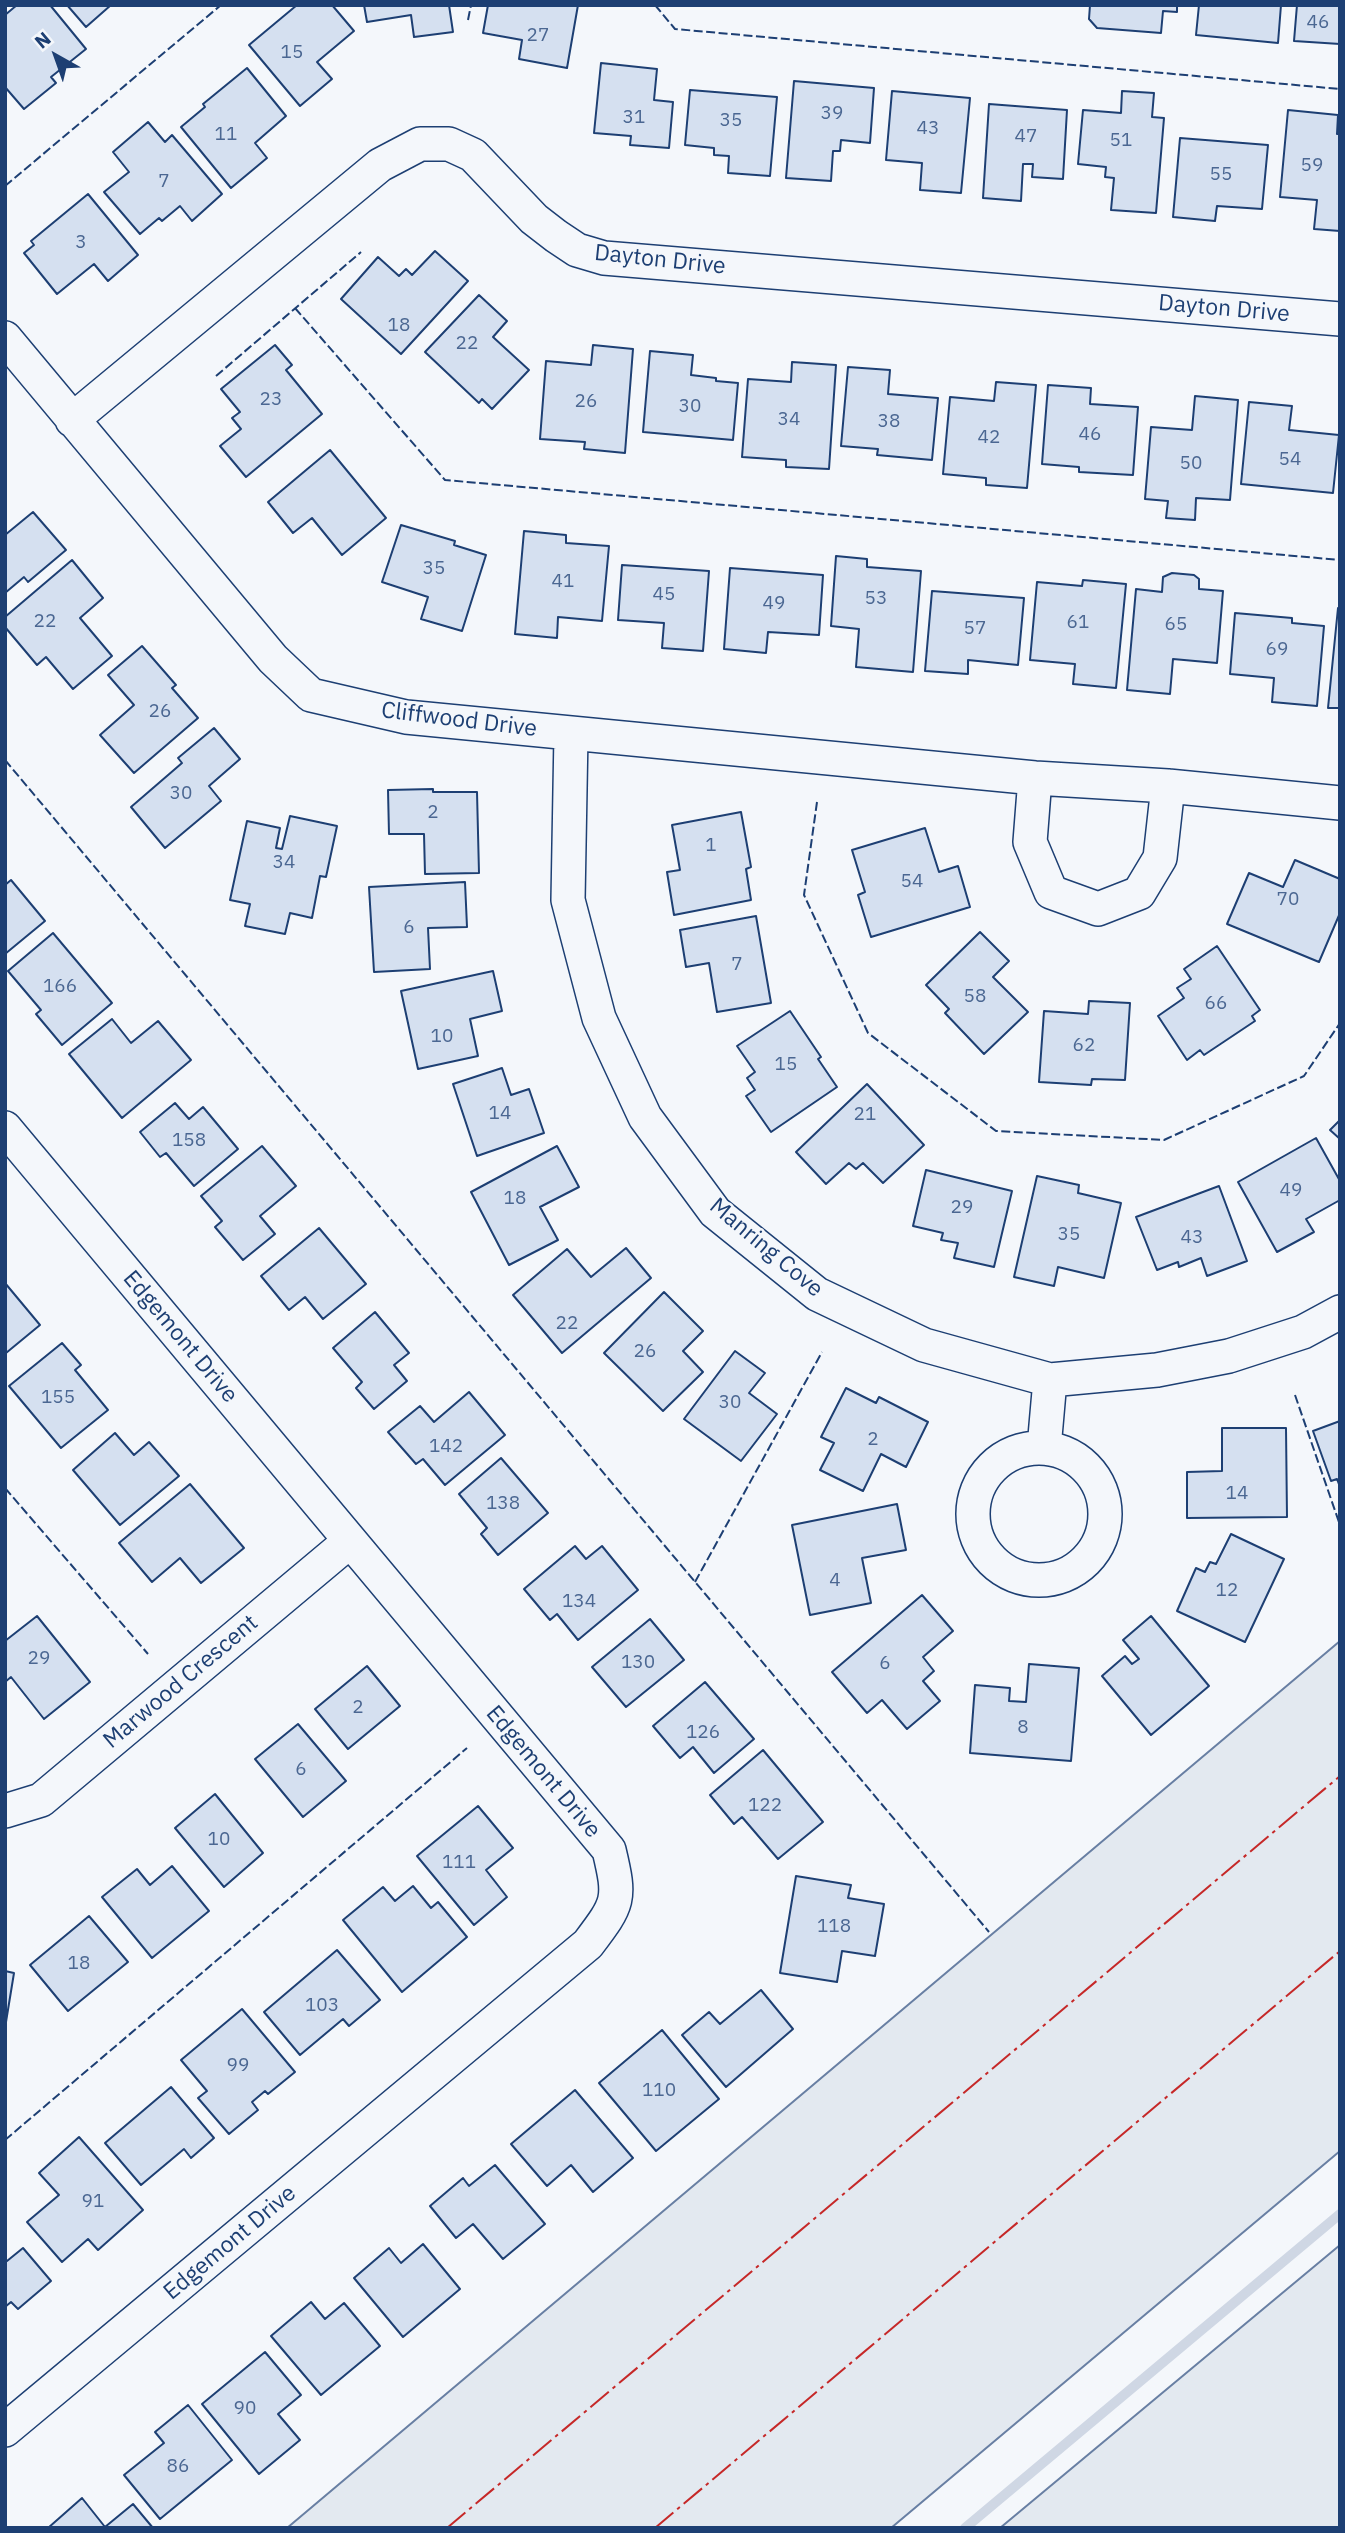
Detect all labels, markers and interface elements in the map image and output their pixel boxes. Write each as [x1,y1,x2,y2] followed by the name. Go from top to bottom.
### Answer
[1307,12,1329,34] house number: 46
[21,21,91,91] north arrow
[527,25,549,47] house number: 27
[30,26,55,54] text: N
[281,42,303,64] house number: 15
[821,103,843,125] house number: 39
[623,107,645,129] house number: 31
[720,110,742,132] house number: 35
[917,118,939,140] house number: 43
[215,124,237,146] house number: 11
[1015,126,1037,148] house number: 47
[1110,130,1132,152] house number: 51
[1301,155,1323,177] house number: 59
[1210,164,1232,186] house number: 55
[158,171,170,193] house number: 7
[75,232,87,254] house number: 3
[593,239,727,281] street label: Dayton Drive
[1157,290,1291,328] street label: Dayton Drive
[388,315,410,337] house number: 18
[456,333,478,355] house number: 22
[260,389,282,411] house number: 23
[575,391,597,413] house number: 26
[679,396,701,418] house number: 30
[778,409,800,431] house number: 34
[878,411,900,433] house number: 38
[1079,424,1101,446] house number: 46
[978,427,1000,449] house number: 42
[1279,449,1301,471] house number: 54
[1180,453,1202,475] house number: 50
[423,558,445,580] house number: 35
[552,571,574,593] house number: 41
[653,584,675,606] house number: 45
[865,588,887,610] house number: 53
[763,593,785,615] house number: 49
[34,611,56,633] house number: 22
[1067,612,1089,634] house number: 61
[1165,614,1187,636] house number: 65
[964,618,986,640] house number: 57
[1266,639,1288,661] house number: 69
[380,697,538,743] street label: Cliffwood Drive
[149,701,171,723] house number: 26
[170,783,192,805] house number: 30
[427,802,439,824] house number: 2
[705,835,717,857] house number: 1
[273,852,295,874] house number: 34
[901,871,923,893] house number: 54
[1277,889,1299,911] house number: 70
[403,917,415,939] house number: 6
[731,954,743,976] house number: 7
[43,976,77,998] house number: 166
[964,986,986,1008] house number: 58
[1205,993,1227,1015] house number: 66
[431,1026,453,1048] house number: 10
[1073,1035,1095,1057] house number: 62
[775,1054,797,1076] house number: 15
[489,1103,511,1125] house number: 14
[854,1104,876,1126] house number: 21
[172,1130,206,1152] house number: 158
[1280,1180,1302,1202] house number: 49
[504,1188,526,1210] house number: 18
[704,1193,828,1303] street label: Manring Cove
[951,1197,973,1219] house number: 29
[1058,1224,1080,1246] house number: 35
[1181,1227,1203,1249] house number: 43
[117,1265,243,1409] street label: Edgemont Drive
[556,1313,578,1335] house number: 22
[634,1341,656,1363] house number: 26
[41,1387,75,1409] house number: 155
[719,1392,741,1414] house number: 30
[867,1429,879,1451] house number: 2
[429,1436,463,1458] house number: 142
[1226,1483,1248,1505] house number: 14
[486,1493,520,1515] house number: 138
[829,1570,841,1592] house number: 4
[1216,1580,1238,1602] house number: 12
[562,1591,596,1613] house number: 134
[98,1609,264,1755] street label: Marwood Crescent
[28,1648,50,1670] house number: 29
[621,1652,655,1674] house number: 130
[879,1653,891,1675] house number: 6
[352,1697,364,1719] house number: 2
[480,1700,606,1844] street label: Edgemont Drive
[1017,1717,1029,1739] house number: 8
[686,1722,720,1744] house number: 126
[295,1759,307,1781] house number: 6
[748,1795,782,1817] house number: 122
[208,1829,230,1851] house number: 10
[442,1852,476,1874] house number: 111
[817,1916,851,1938] house number: 118
[68,1953,90,1975] house number: 18
[305,1995,339,2017] house number: 103
[227,2055,249,2077] house number: 99
[642,2080,676,2102] house number: 110
[158,2180,302,2306] street label: Edgemont Drive
[82,2191,104,2213] house number: 91
[234,2398,256,2420] house number: 90
[167,2456,189,2478] house number: 86

